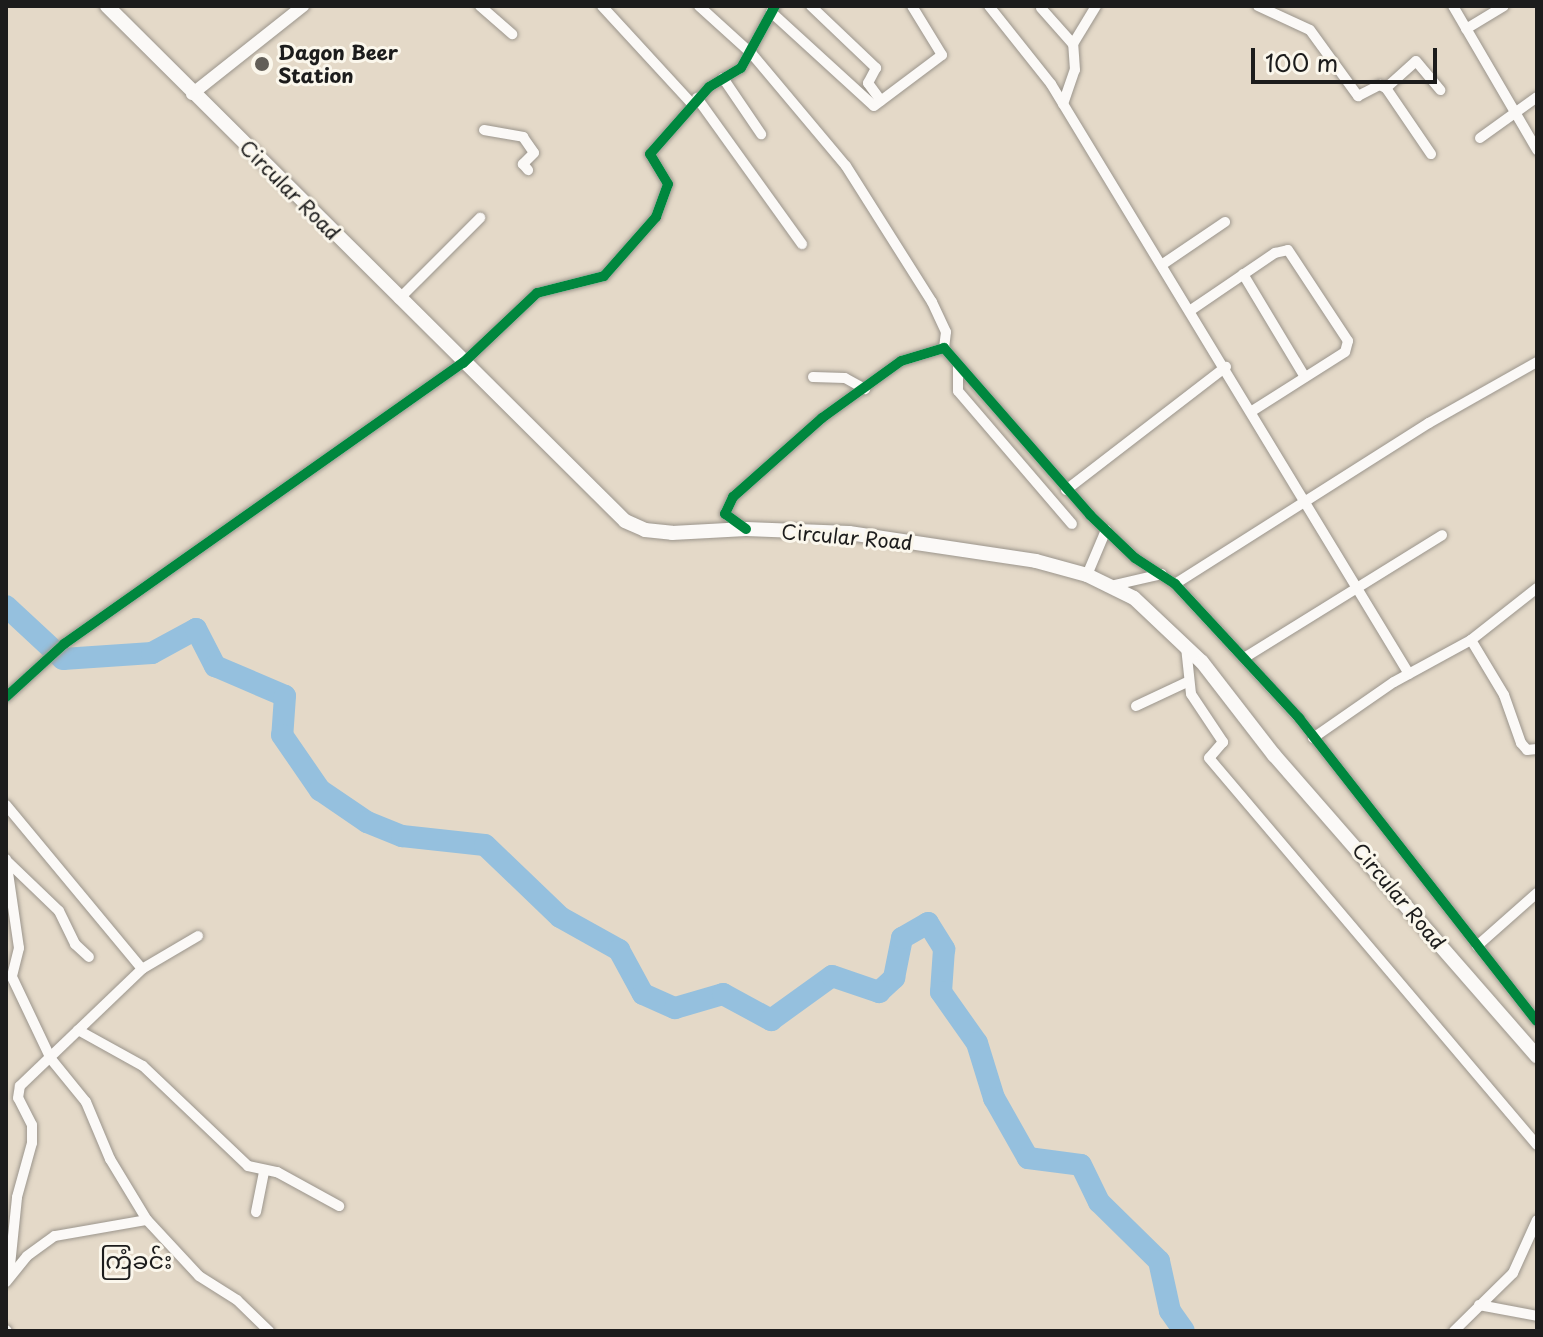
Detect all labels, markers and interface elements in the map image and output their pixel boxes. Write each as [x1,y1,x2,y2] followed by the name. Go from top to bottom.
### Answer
[1255,32,1441,82] scale bar
[278,40,399,87] place label: Dagon Beer Station
[1265,44,1338,80] text: 100 m
[253,55,271,73] marker: Dagon Beer Station
[234,134,346,246] street label: Circular Road
[780,519,914,555] street label: Circular Road
[1347,837,1451,955] street label: Circular Road
[100,1246,172,1274] district label: ကြံခင်း

